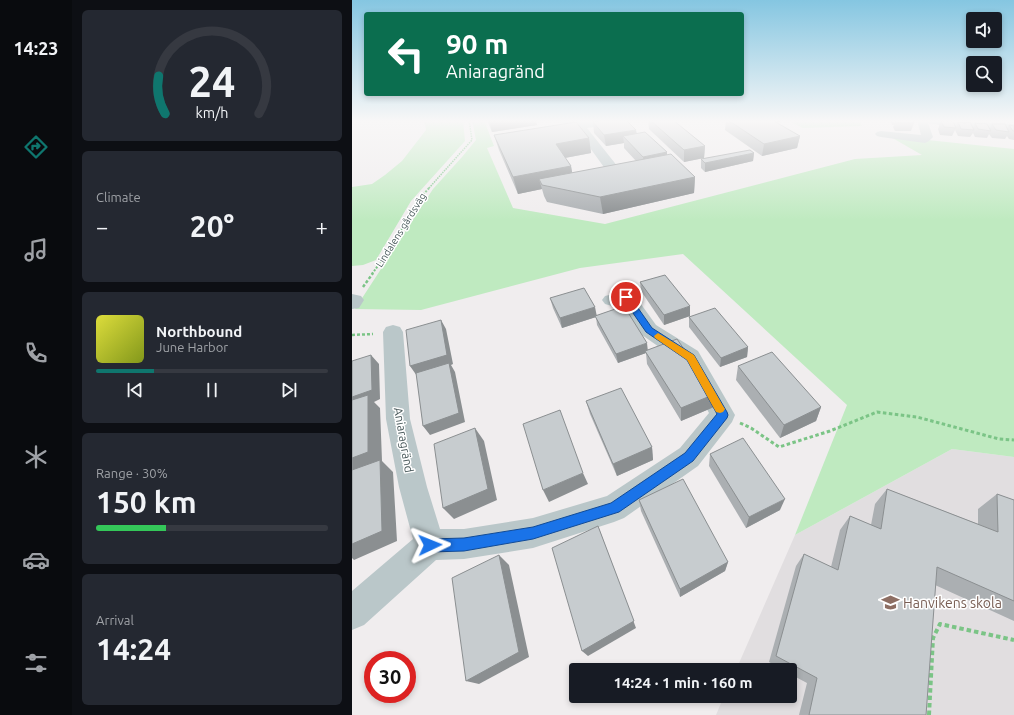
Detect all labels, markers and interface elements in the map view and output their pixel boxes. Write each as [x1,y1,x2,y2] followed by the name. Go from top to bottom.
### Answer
[966,12,1002,92] map controls
[966,12,1002,48] button: sound
[380,28,432,80] icon: left
[446,28,508,59] text: 90 m
[13,38,59,58] text: 14:23
[966,56,1002,92] button: search
[189,57,235,104] text: 24
[446,61,545,81] text: Aniaragränd
[196,104,228,120] text: km/h
[22,133,50,161] icon: directions
[96,190,141,204] text: Climate
[374,191,428,269] street label: Lindalens gårdsväg
[190,209,234,243] text: 20°
[96,214,108,239] text: −
[316,214,328,239] text: +
[22,236,50,264] icon: music
[609,280,643,314] pin
[615,286,637,308] icon: arrive
[156,323,242,340] text: Northbound
[22,339,50,367] icon: phone
[156,340,228,354] text: June Harbor
[124,379,146,401] icon: previous
[201,379,223,401] icon: pause
[278,379,300,401] icon: next
[392,406,416,474] street label: Aniaragränd
[22,443,50,471] icon: climate
[96,466,168,480] text: Range · 30%
[96,485,197,519] text: 150 km
[409,524,451,566] position arrow
[22,546,50,574] icon: car
[880,593,900,613] school or university icon: Hanvikens skola
[903,595,1002,611] place label: Hanvikens skola
[96,613,134,627] text: Arrival
[96,632,171,666] text: 14:24
[22,649,50,677] icon: filters
[364,651,416,703] speed limit sign: 30
[614,674,752,691] text: 14:24 · 1 min · 160 m

